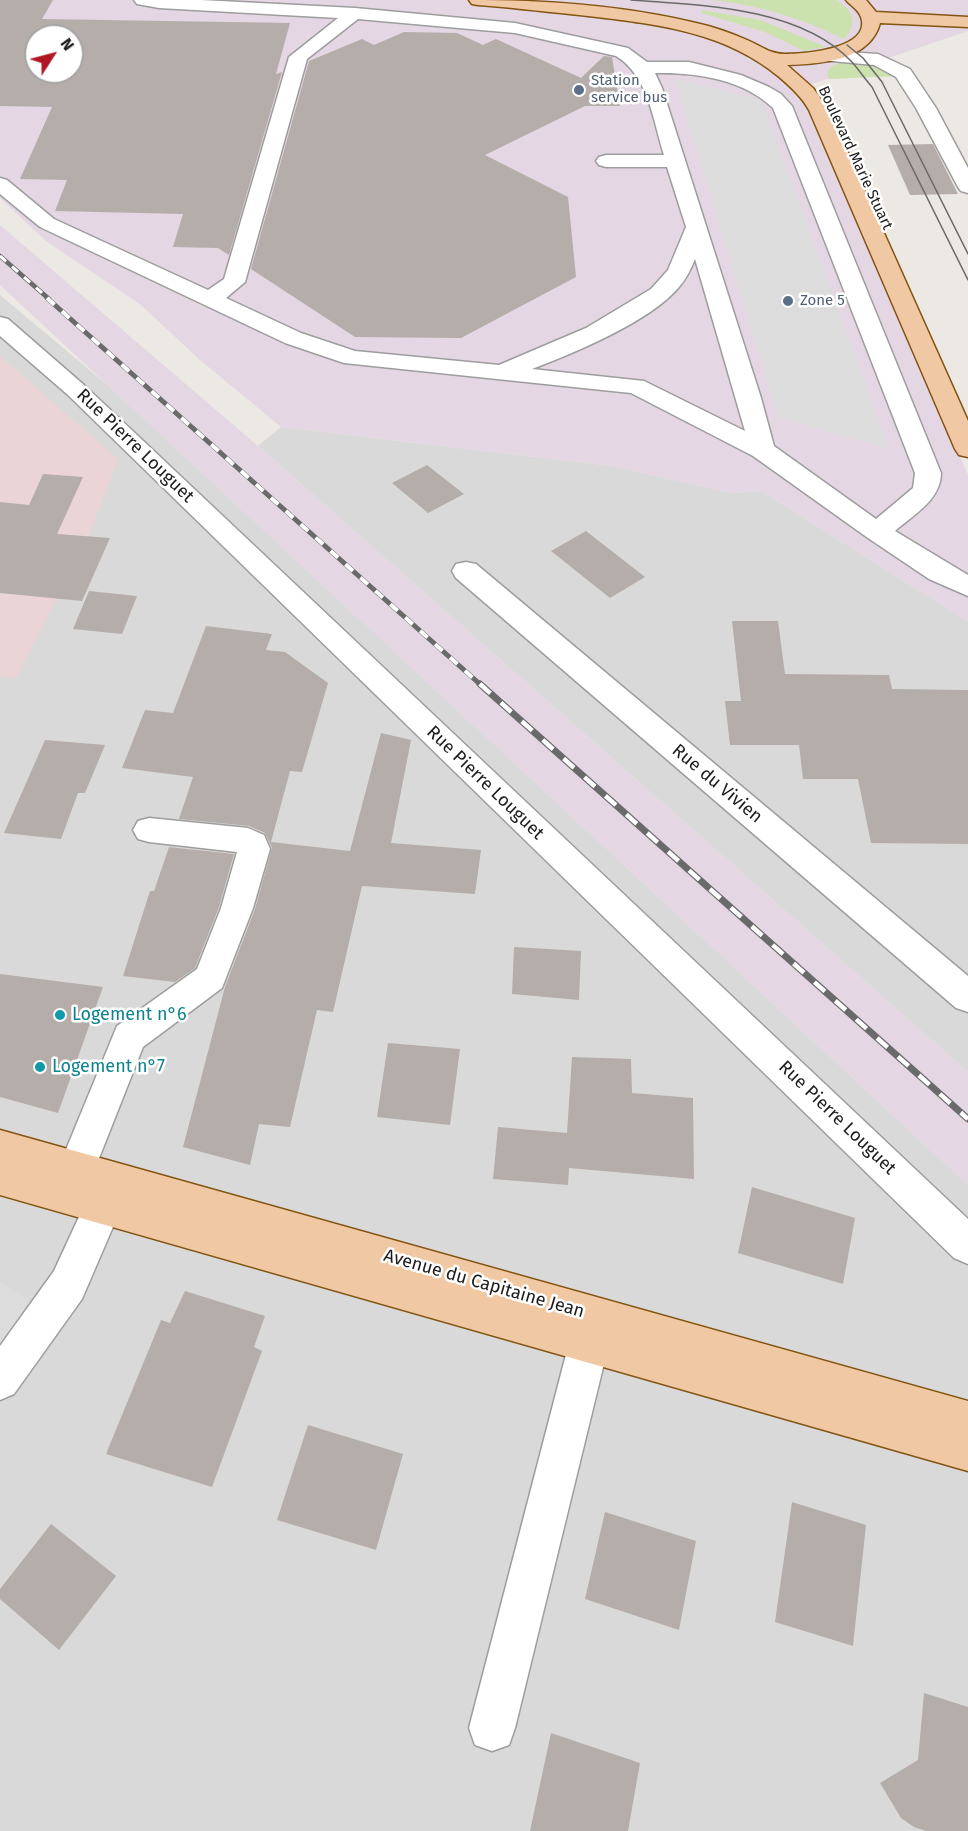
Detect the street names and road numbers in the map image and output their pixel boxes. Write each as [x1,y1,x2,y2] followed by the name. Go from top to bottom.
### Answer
[814,83,896,233] street label: Boulevard Marie Stuart
[72,385,198,507] street label: Rue Pierre Louguet
[422,722,548,844] street label: Rue Pierre Louguet
[667,740,767,828] street label: Rue du Vivien
[774,1057,900,1179] street label: Rue Pierre Louguet
[381,1245,587,1323] street label: Avenue du Capitaine Jean

